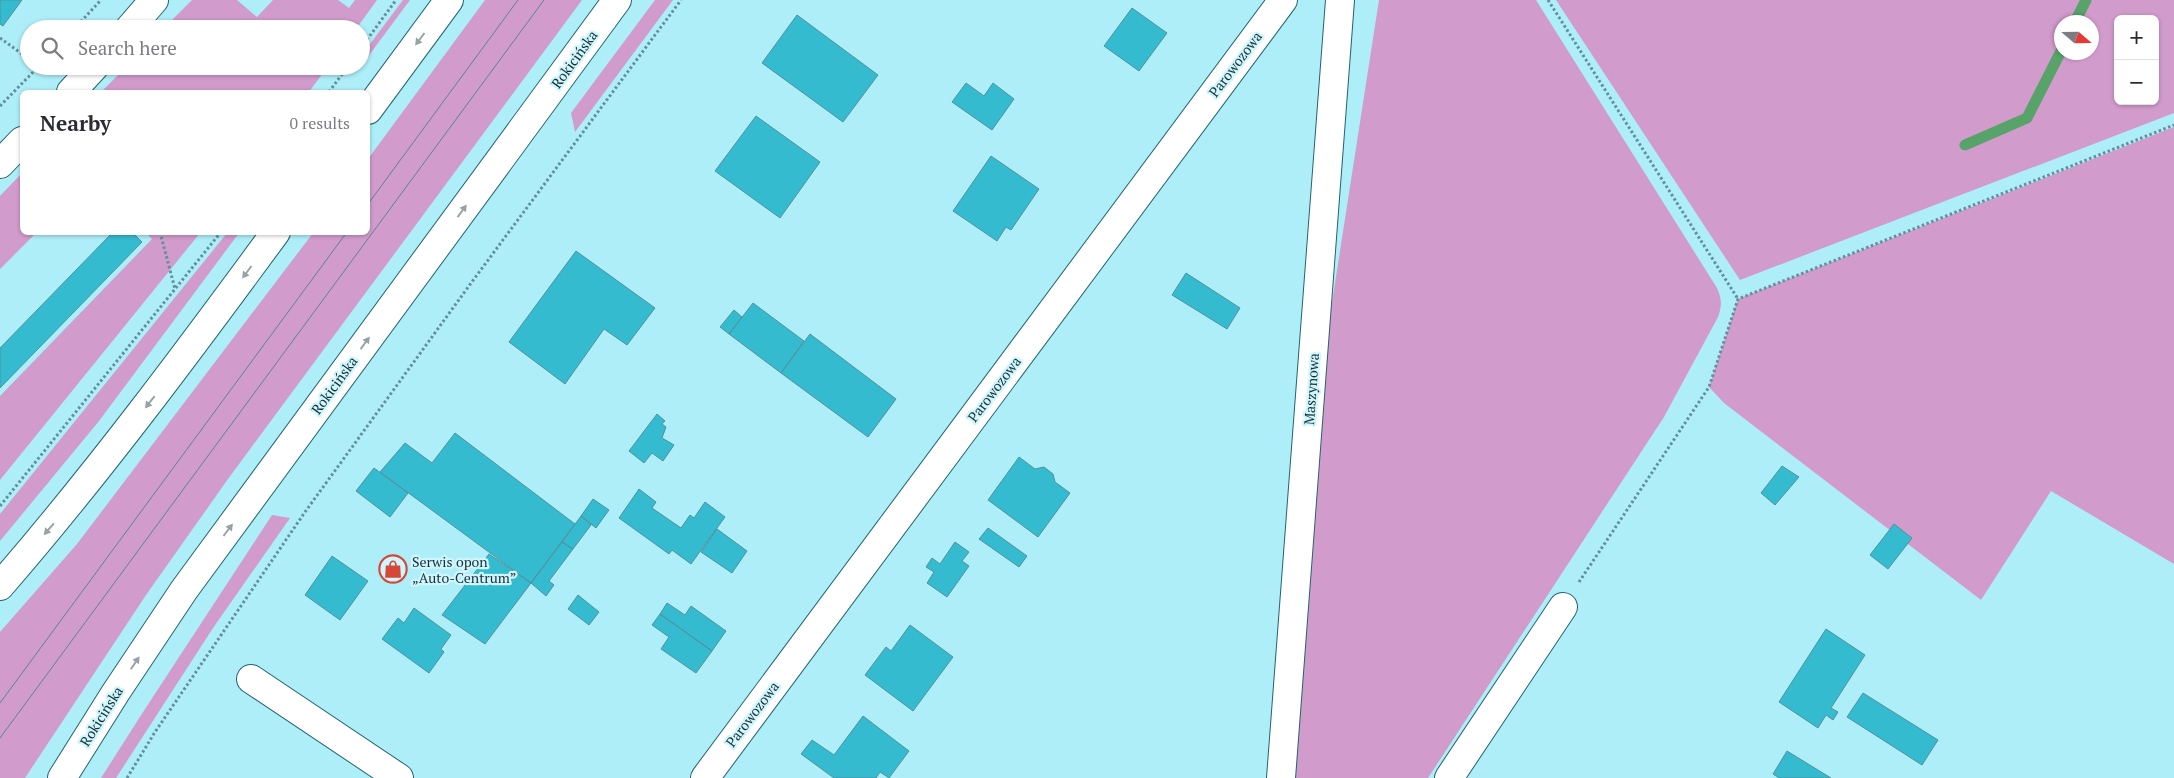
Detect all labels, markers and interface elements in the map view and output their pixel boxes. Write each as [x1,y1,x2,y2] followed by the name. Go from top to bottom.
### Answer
[2054,15,2099,60] north arrow
[2114,15,2159,105] map controls
[2114,15,2159,60] button: +
[20,20,370,75] search box
[547,26,601,92] street label: Rokicińska
[1204,27,1266,101] street label: Parowozowa
[415,32,425,46] one-way arrow
[38,34,66,62] icon: search
[78,35,177,60] text: Search here
[2114,60,2159,105] button: −
[40,109,111,137] text: Nearby
[290,112,350,134] text: 0 results
[456,205,466,218] one-way arrow
[242,265,253,278] one-way arrow
[360,336,370,349] one-way arrow
[307,352,361,418] street label: Rokicińska
[963,352,1025,426] street label: Parowozowa
[1299,352,1323,426] street label: Maszynowa
[144,395,155,408] one-way arrow
[44,523,55,535] one-way arrow
[223,524,234,537] one-way arrow
[412,552,516,587] place label: Serwis opon „Auto-Centrum”
[378,554,408,584] shop icon: Serwis opon „Auto-Centrum”
[130,656,140,670] one-way arrow
[721,677,783,751] street label: Parowozowa
[75,682,127,750] street label: Rokicińska

